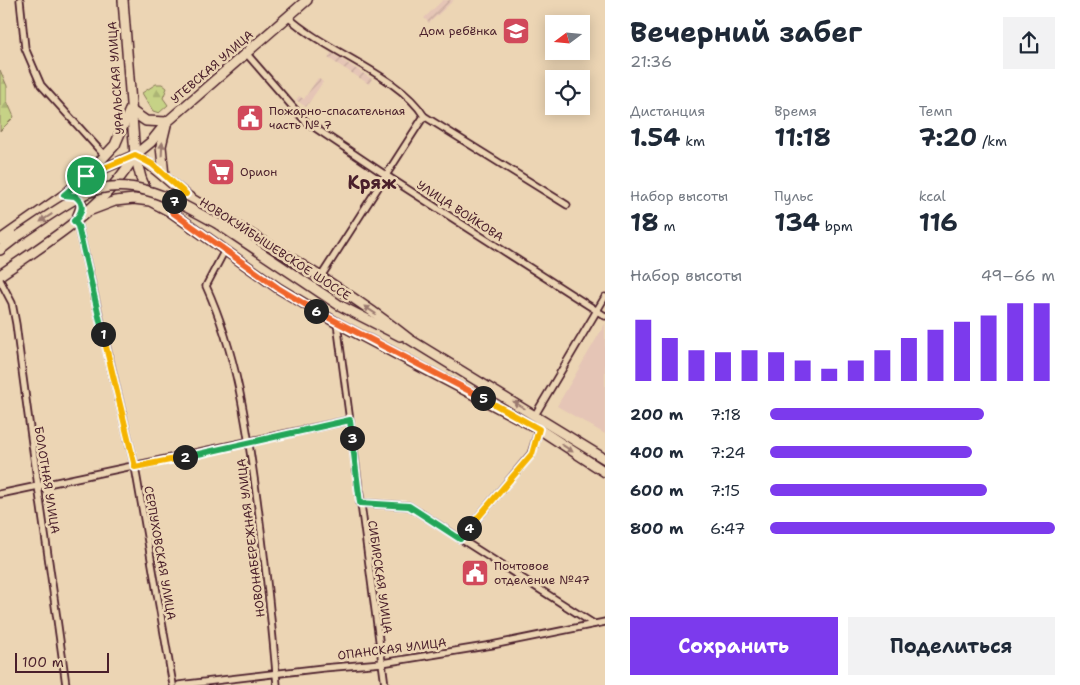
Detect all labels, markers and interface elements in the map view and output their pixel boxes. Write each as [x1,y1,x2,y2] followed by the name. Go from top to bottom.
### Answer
[630,13,862,51] text: Вечерний забег
[545,15,590,60] north arrow
[545,15,590,115] map controls
[501,16,531,46] school or university icon: Дом ребёнка
[1003,17,1055,69] button: share
[104,21,128,135] street label: УРАЛЬСКАЯ УЛИЦА
[419,23,498,39] place label: Дом ребёнка
[167,27,257,107] street label: УТЕВСКАЯ УЛИЦА
[630,51,672,72] text: 21:36
[545,70,590,115] button: locate
[630,102,705,120] text: Дистанция
[774,102,817,120] text: Время
[919,102,953,120] text: Темп
[235,103,265,133] public building icon: Пожарно-спасательная часть № 7
[269,103,405,133] place label: Пожарно-спасательная часть № 7
[630,120,680,154] text: 1.54
[774,120,831,154] text: 11:18
[919,120,977,154] text: 7:20
[680,132,705,150] text: km
[977,132,1007,150] text: /km
[159,141,167,157] one-way arrow
[65,155,107,197] pin
[206,157,236,187] supermarket icon: Орион
[72,162,100,190] icon: arrive
[240,164,277,180] place label: Орион
[348,171,397,195] district label: Кряж
[413,177,507,245] street label: УЛИЦА ВОЙКОВА
[630,187,728,205] text: Набор высоты
[774,187,814,205] text: Пульс
[919,187,946,205] text: kcal
[162,188,186,214] pin: 7
[170,192,179,210] text: 7
[196,194,354,304] street label: НОВОКУЙБЫШЕВСКОЕ ШОССЕ
[630,205,659,239] text: 18
[774,205,820,239] text: 134
[919,205,958,239] text: 116
[39,213,53,223] one-way arrow
[659,217,676,235] text: m
[820,217,853,235] text: bpm
[630,265,742,286] text: Набор высоты
[981,265,1055,286] text: 49–66 m
[304,298,328,324] pin: 6
[312,302,321,320] text: 6
[364,306,377,315] one-way arrow
[90,322,116,346] pin: 1
[100,325,107,343] text: 1
[470,386,496,410] pin: 5
[479,389,488,407] text: 5
[513,401,526,410] one-way arrow
[630,404,683,425] text: 200 m
[710,404,742,425] text: 7:18
[31,425,63,535] street label: БОЛОТНАЯ УЛИЦА
[340,426,364,450] pin: 3
[348,429,357,447] text: 3
[630,442,684,463] text: 400 m
[710,442,746,463] text: 7:24
[561,443,574,452] one-way arrow
[172,444,198,470] pin: 2
[181,448,190,466] text: 2
[233,457,269,618] street label: НОВОНАБЕРЕЖНАЯ УЛИЦА
[630,480,684,501] text: 600 m
[710,480,740,501] text: 7:15
[140,485,180,622] street label: СЕРПУХОВСКАЯ УЛИЦА
[456,516,482,540] pin: 4
[630,518,684,539] text: 800 m
[710,518,745,539] text: 6:47
[364,519,396,635] street label: СИБИРСКАЯ УЛИЦА
[465,519,474,537] text: 4
[460,558,490,588] public building icon: Почтовое отделение №47
[494,558,590,588] place label: Почтовое отделение №47
[630,617,838,675] button: Сохранить
[848,617,1055,675] button: Поделиться
[337,634,448,664] street label: ОПАНСКАЯ УЛИЦА
[15,650,109,673] scale bar
[22,653,64,671] text: 100 m

